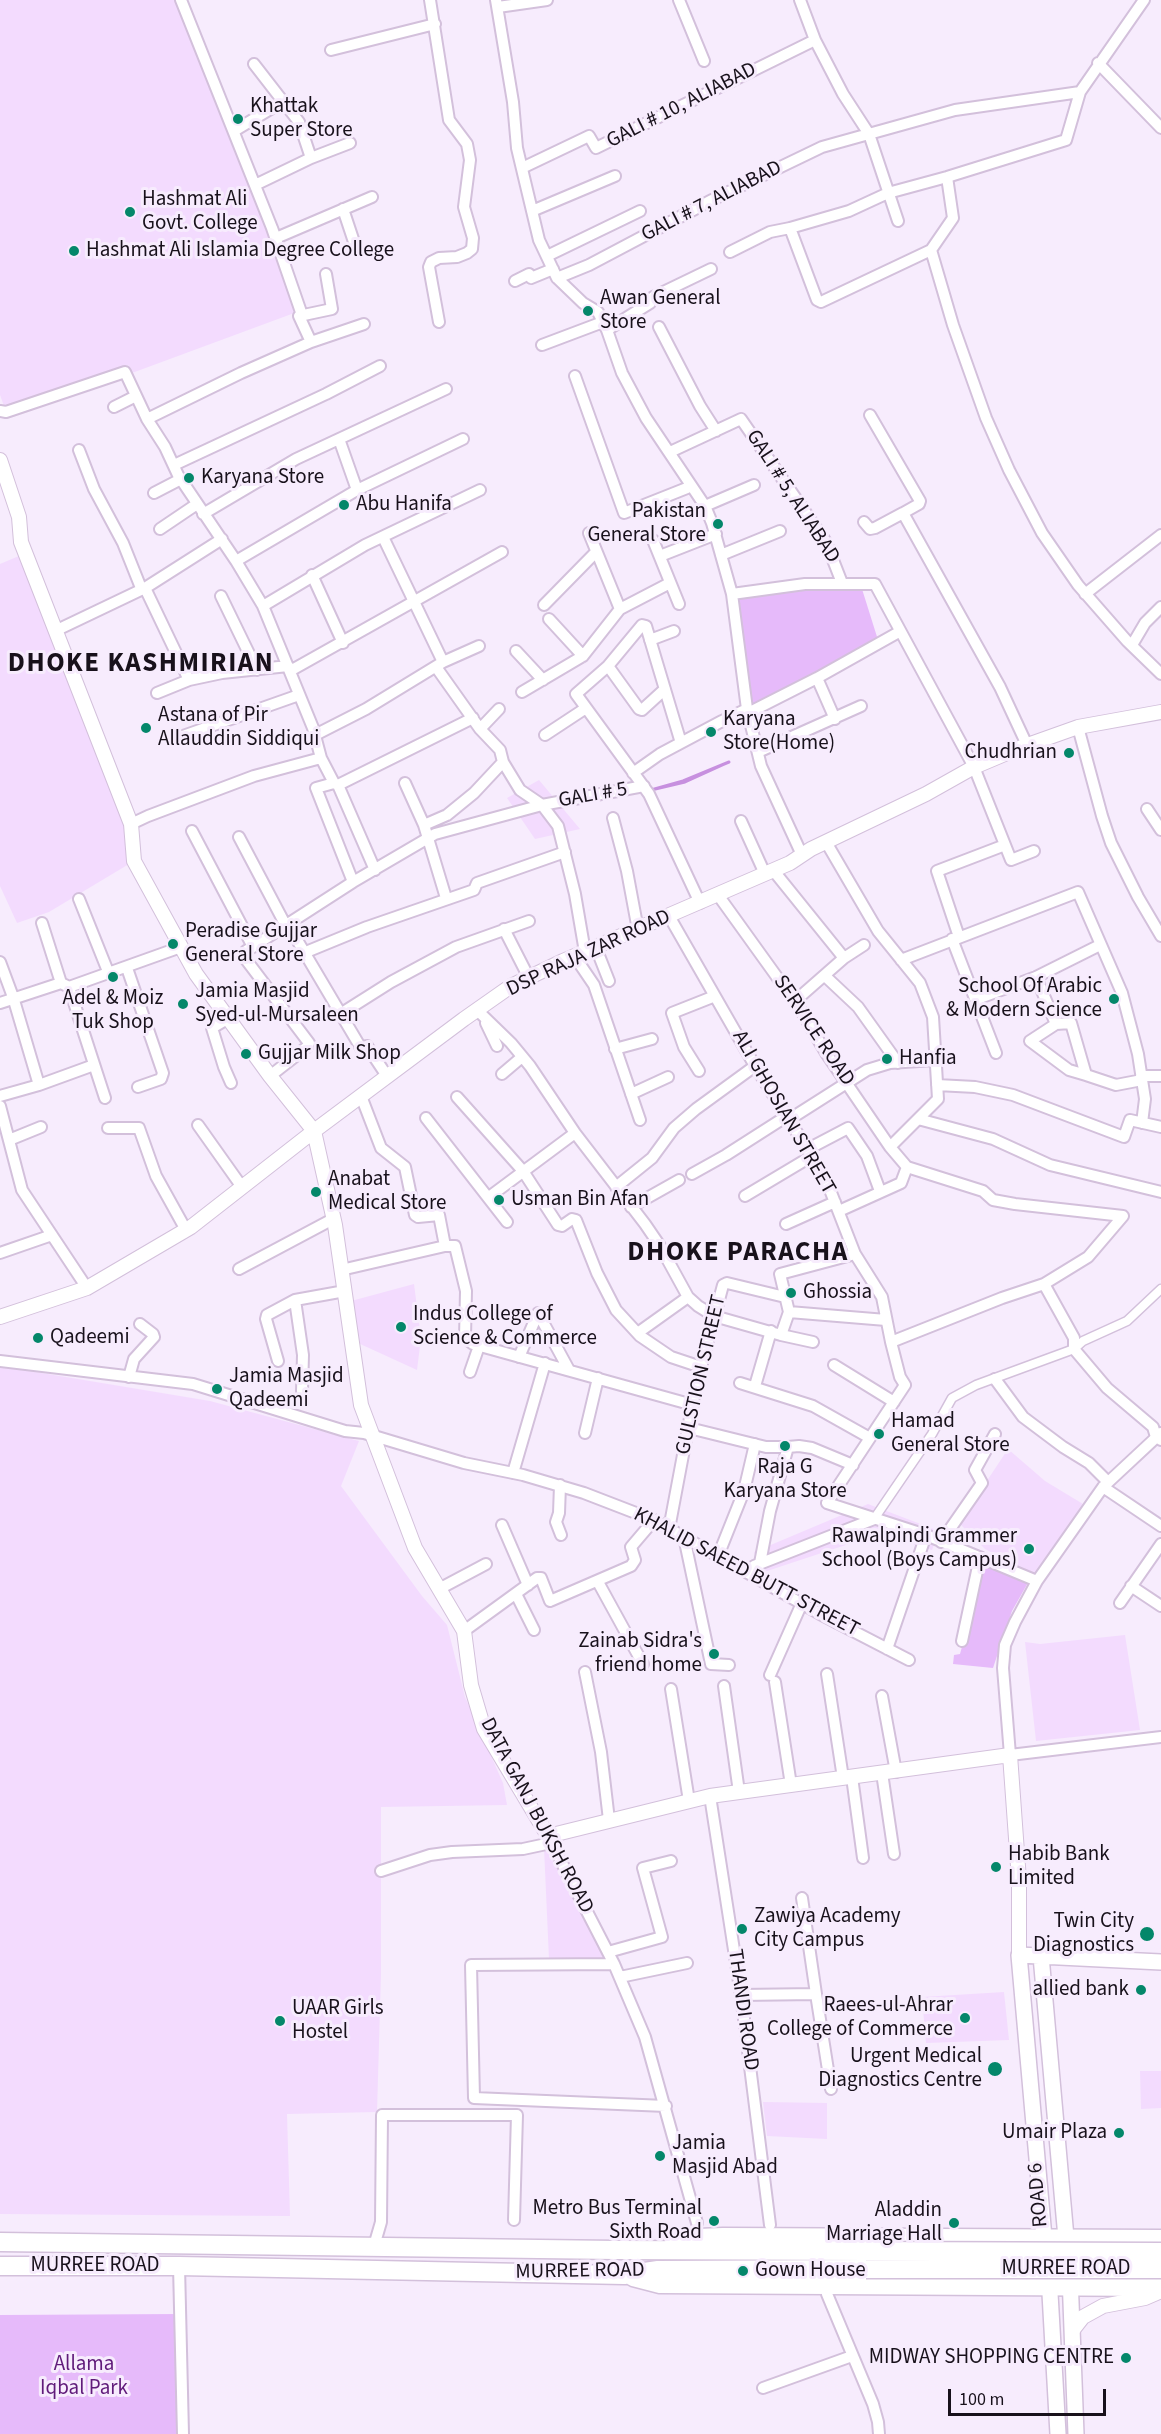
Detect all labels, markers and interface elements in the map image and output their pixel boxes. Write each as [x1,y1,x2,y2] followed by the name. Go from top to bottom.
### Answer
[603,57,761,155] street label: GALI # 10, ALIABAD
[250,94,353,144] place label: Khattak Super Store
[231,112,245,126] marker: Khattak Super Store
[638,156,786,248] street label: GALI # 7, ALIABAD
[142,187,258,237] place label: Hashmat Ali Govt. College
[123,205,137,219] marker: Hashmat Ali Govt. College
[86,238,394,264] place label: Hashmat Ali Islamia Degree College
[67,244,81,258] marker: Hashmat Ali Islamia Degree College
[600,286,720,336] place label: Awan General Store
[581,304,595,318] marker: Awan General Store
[740,426,844,568] street label: GALI # 5, ALIABAD
[201,465,324,491] place label: Karyana Store
[182,471,196,485] marker: Karyana Store
[356,492,452,518] place label: Abu Hanifa
[337,498,351,512] marker: Abu Hanifa
[587,499,706,549] place label: Pakistan General Store
[711,517,725,531] marker: Pakistan General Store
[8,649,274,681] district label: DHOKE KASHMIRIAN
[158,703,319,753] place label: Astana of Pir Allauddin Siddiqui
[723,707,835,757] place label: Karyana Store(Home)
[139,721,153,735] marker: Astana of Pir Allauddin Siddiqui
[704,725,718,739] marker: Karyana Store(Home)
[965,740,1057,766] place label: Chudhrian
[1062,746,1076,760] marker: Chudhrian
[557,778,629,814] street label: GALI # 5
[503,905,675,1003] street label: DSP RAJA ZAR ROAD
[185,919,317,969] place label: Peradise Gujjar General Store
[166,937,180,951] marker: Peradise Gujjar General Store
[106,970,120,984] marker: Adel & Moiz Tuk Shop
[767,971,859,1091] street label: SERVICE ROAD
[946,974,1102,1024] place label: School Of Arabic & Modern Science
[195,979,359,1029] place label: Jamia Masjid Syed-ul-Mursaleen
[63,986,163,1036] place label: Adel & Moiz Tuk Shop
[1107,992,1121,1006] marker: School Of Arabic & Modern Science
[176,997,190,1011] marker: Jamia Masjid Syed-ul-Mursaleen
[726,1026,840,1200] street label: ALI GHOSIAN STREET
[258,1041,401,1067] place label: Gujjar Milk Shop
[899,1046,957,1072] place label: Hanfia
[239,1047,253,1061] marker: Gujjar Milk Shop
[880,1052,894,1066] marker: Hanfia
[328,1167,446,1217] place label: Anabat Medical Store
[309,1185,323,1199] marker: Anabat Medical Store
[511,1187,649,1213] place label: Usman Bin Afan
[492,1193,506,1207] marker: Usman Bin Afan
[627,1238,849,1270] district label: DHOKE PARACHA
[803,1280,872,1306] place label: Ghossia
[784,1286,798,1300] marker: Ghossia
[671,1293,733,1457] street label: GULSTION STREET
[413,1302,597,1352] place label: Indus College of Science & Commerce
[394,1320,408,1334] marker: Indus College of Science & Commerce
[50,1325,130,1351] place label: Qadeemi
[31,1331,45,1345] marker: Qadeemi
[229,1364,344,1414] place label: Jamia Masjid Qadeemi
[210,1382,224,1396] marker: Jamia Masjid Qadeemi
[891,1409,1010,1459] place label: Hamad General Store
[872,1427,886,1441] marker: Hamad General Store
[778,1439,792,1453] marker: Raja G Karyana Store
[723,1455,847,1505] place label: Raja G Karyana Store
[629,1503,863,1643] street label: KHALID SAEED BUTT STREET
[821,1524,1017,1574] place label: Rawalpindi Grammer School (Boys Campus)
[1022,1542,1036,1556] marker: Rawalpindi Grammer School (Boys Campus)
[578,1629,702,1679] place label: Zainab Sidra's friend home
[707,1647,721,1661] marker: Zainab Sidra's friend home
[474,1714,598,1918] street label: DATA GANJ BUKSH ROAD
[1008,1842,1110,1892] place label: Habib Bank Limited
[989,1860,1003,1874] marker: Habib Bank Limited
[754,1904,901,1954] place label: Zawiya Academy City Campus
[1033,1909,1134,1959] place label: Twin City Diagnostics
[735,1922,749,1936] marker: Zawiya Academy City Campus
[1138,1925,1156,1943] marker: Twin City Diagnostics
[721,1948,763,2072] street label: THANDI ROAD
[1032,1977,1129,2003] place label: allied bank
[1134,1983,1148,1997] marker: allied bank
[767,1993,953,2043] place label: Raees-ul-Ahrar College of Commerce
[292,1996,384,2046] place label: UAAR Girls Hostel
[958,2011,972,2025] marker: Raees-ul-Ahrar College of Commerce
[273,2014,287,2028] marker: UAAR Girls Hostel
[818,2044,982,2094] place label: Urgent Medical Diagnostics Centre
[986,2060,1004,2078] marker: Urgent Medical Diagnostics Centre
[1002,2120,1107,2146] place label: Umair Plaza
[1112,2126,1126,2140] marker: Umair Plaza
[672,2131,778,2181] place label: Jamia Masjid Abad
[653,2149,667,2163] marker: Jamia Masjid Abad
[1024,2162,1054,2228] street label: ROAD 6
[532,2196,702,2246] place label: Metro Bus Terminal Sixth Road
[826,2198,942,2248] place label: Aladdin Marriage Hall
[707,2214,721,2228] marker: Metro Bus Terminal Sixth Road
[947,2216,961,2230] marker: Aladdin Marriage Hall
[30,2253,160,2279] street label: MURREE ROAD
[1001,2256,1131,2282] street label: MURREE ROAD
[515,2258,645,2286] street label: MURREE ROAD
[755,2258,866,2284] place label: Gown House
[736,2264,750,2278] marker: Gown House
[869,2345,1114,2371] place label: MIDWAY SHOPPING CENTRE
[1119,2351,1133,2365] marker: MIDWAY SHOPPING CENTRE
[40,2352,128,2402] park label: Allama Iqbal Park
[951,2377,1108,2415] scale bar
[959,2387,1004,2412] text: 100 m

